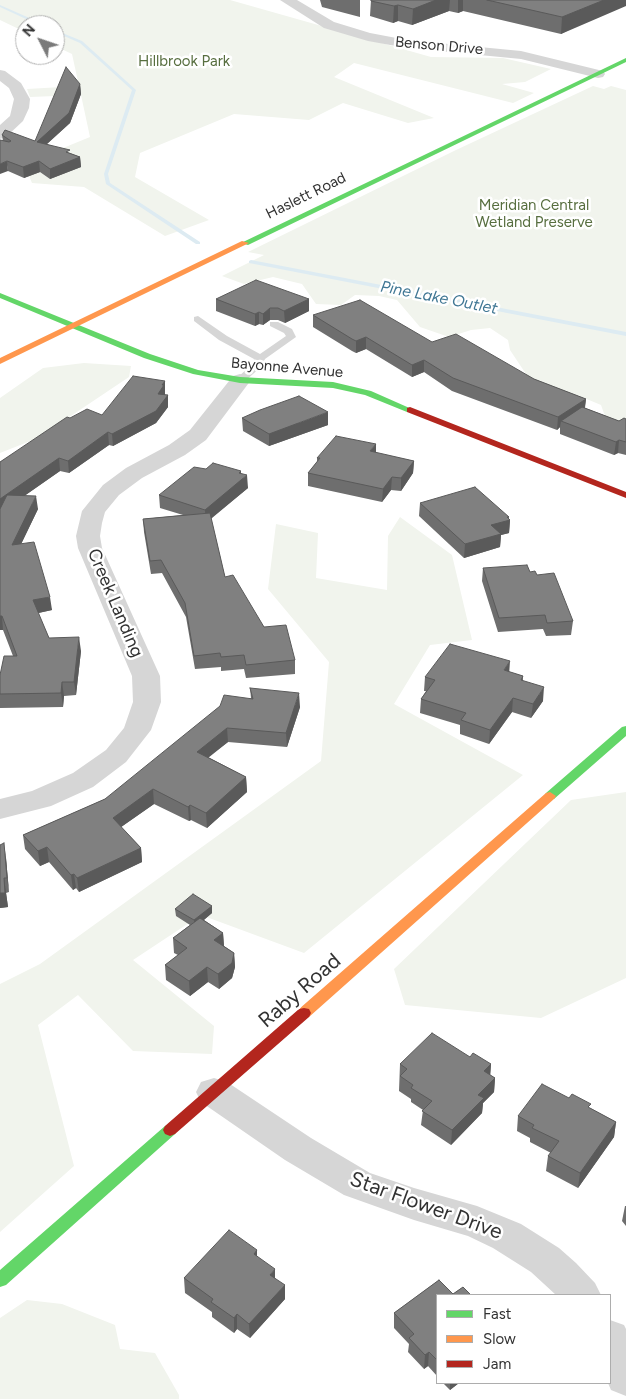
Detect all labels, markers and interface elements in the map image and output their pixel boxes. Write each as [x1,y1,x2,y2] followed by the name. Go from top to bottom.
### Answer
[15,15,65,65] north arrow
[19,21,39,40] text: N
[394,33,484,59] street label: Benson Drive
[138,53,230,71] park label: Hillbrook Park
[263,169,349,223] street label: Haslett Road
[475,197,593,232] park label: Meridian Central Wetland Preserve
[379,277,499,319] water label: Pine Lake Outlet
[230,354,344,382] street label: Bayonne Avenue
[82,545,148,661] street label: Creek Landing
[254,949,346,1033] street label: Raby Road
[346,1167,506,1245] street label: Star Flower Drive
[436,1294,611,1384] legend
[483,1305,511,1323] text: Fast
[483,1330,516,1348] text: Slow
[483,1355,511,1373] text: Jam

